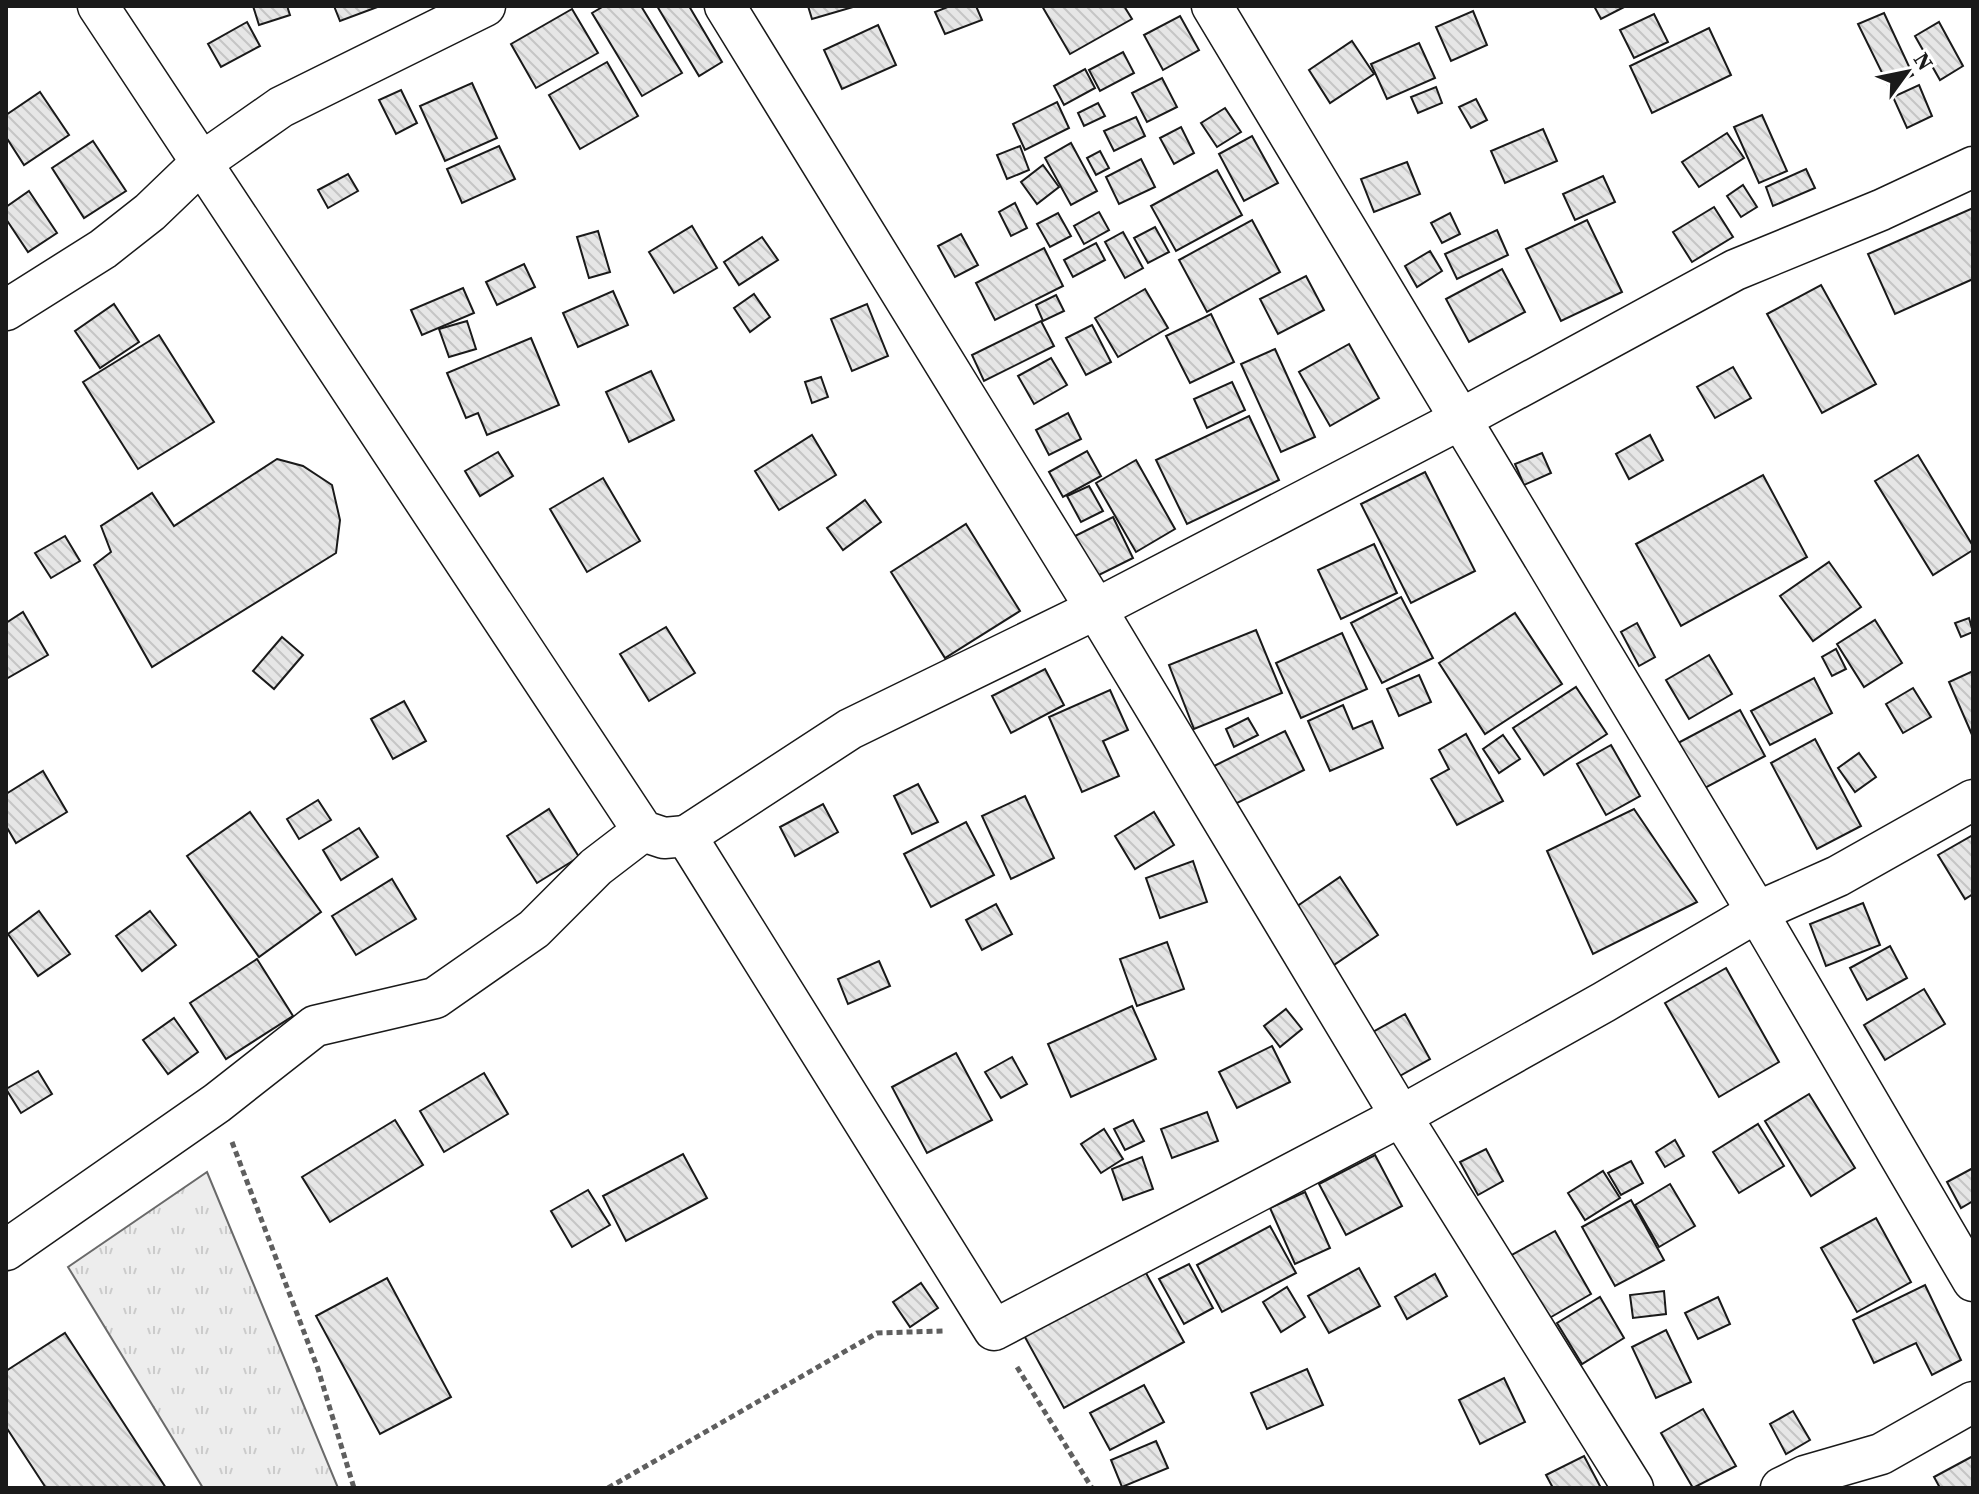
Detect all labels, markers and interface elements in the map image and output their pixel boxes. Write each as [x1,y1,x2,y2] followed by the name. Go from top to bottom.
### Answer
[1867,32,1947,112] north arrow
[1907,46,1941,76] text: N

